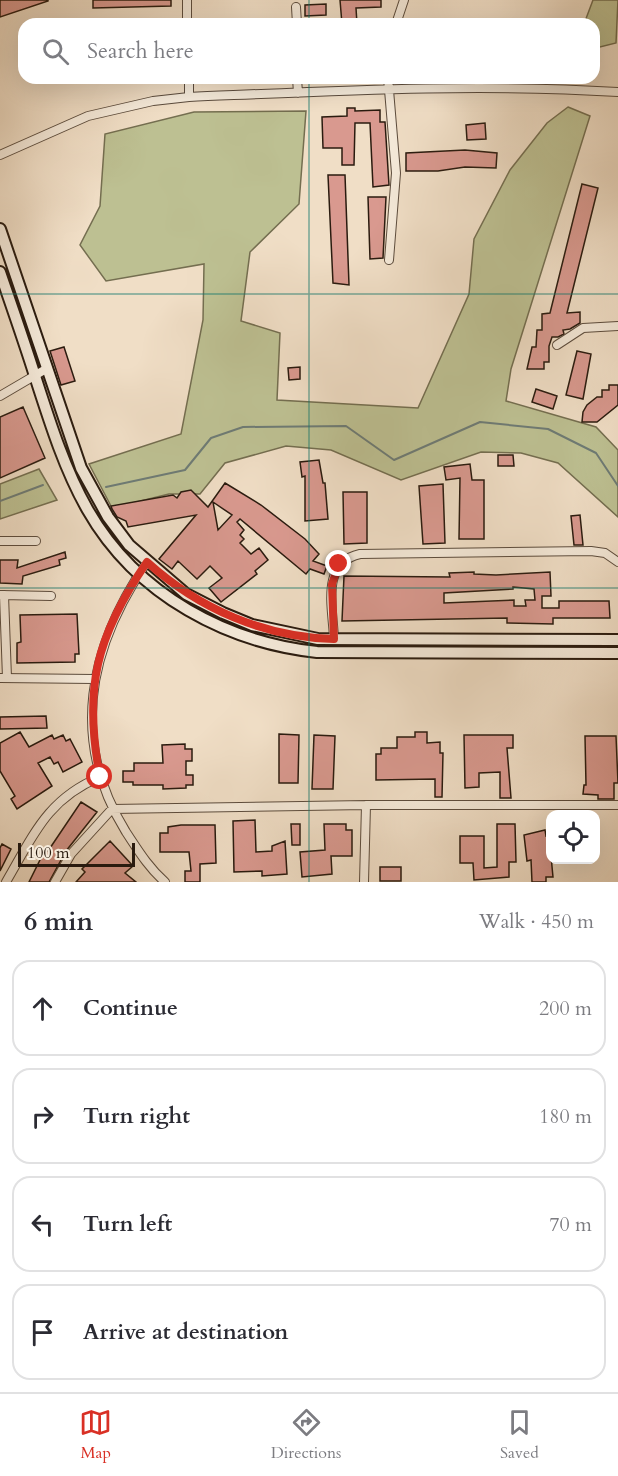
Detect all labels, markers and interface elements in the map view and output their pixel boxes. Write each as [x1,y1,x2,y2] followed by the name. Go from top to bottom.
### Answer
[18,18,600,84] search box
[39,35,72,68] icon: search
[87,36,194,66] text: Search here
[325,550,351,576] route end
[86,763,112,789] route start
[546,810,600,864] map controls
[546,810,600,864] button: locate
[18,840,135,868] scale bar
[27,842,69,864] text: 100 m
[24,904,93,939] text: 6 min
[479,908,594,935] text: Walk · 450 m
[26,992,59,1025] icon: ahead
[83,993,178,1023] text: Continue
[539,995,592,1022] text: 200 m
[26,1100,59,1133] icon: right
[83,1101,190,1131] text: Turn right
[539,1103,592,1130] text: 180 m
[26,1208,59,1241] icon: left
[83,1209,172,1239] text: Turn left
[549,1211,592,1238] text: 70 m
[26,1316,59,1349] icon: arrive
[83,1317,288,1347] text: Arrive at destination
[79,1406,112,1464] tab: Map
[271,1406,341,1464] tab: Directions
[500,1406,539,1464] tab: Saved

